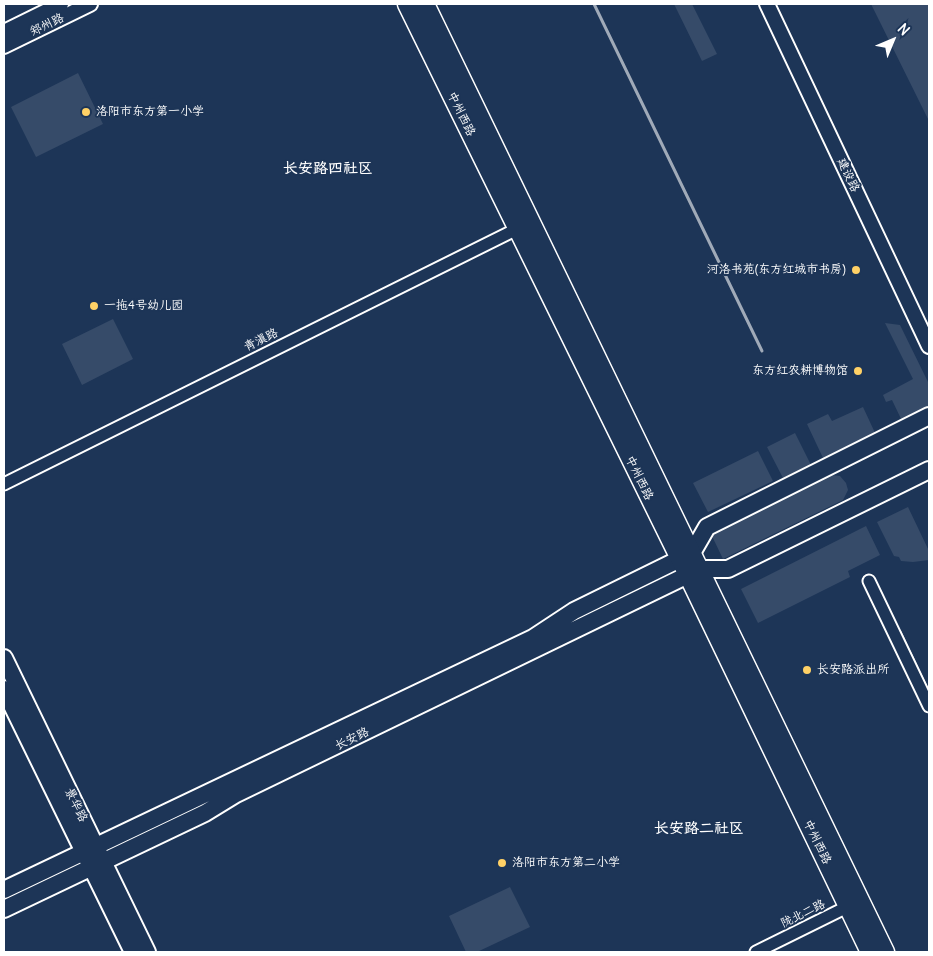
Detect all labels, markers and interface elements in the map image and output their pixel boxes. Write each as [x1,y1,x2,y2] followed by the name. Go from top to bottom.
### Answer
[28,11,66,39] street label: 郑州路
[868,15,918,65] north arrow
[894,20,913,39] text: N
[444,89,478,139] street label: 中州西路
[96,105,204,119] place label: 洛阳市东方第一小学
[80,106,92,118] marker: 洛阳市东方第一小学
[834,156,862,194] street label: 建设路
[283,160,373,178] district label: 长安路四社区
[707,263,846,277] place label: 河洛书苑(东方红城市书房)
[850,264,862,276] marker: 河洛书苑(东方红城市书房)
[104,299,183,313] place label: 一拖4号幼儿园
[88,300,100,312] marker: 一拖4号幼儿园
[242,326,280,354] street label: 青滇路
[752,364,848,378] place label: 东方红农耕博物馆
[852,365,864,377] marker: 东方红农耕博物馆
[622,453,656,503] street label: 中州西路
[817,663,889,677] place label: 长安路派出所
[801,664,813,676] marker: 长安路派出所
[333,725,371,753] street label: 长安路
[62,786,90,824] street label: 景华路
[800,817,834,867] street label: 中州西路
[654,820,744,838] district label: 长安路二社区
[512,856,620,870] place label: 洛阳市东方第二小学
[496,857,508,869] marker: 洛阳市东方第二小学
[778,897,828,931] street label: 陇北二路

